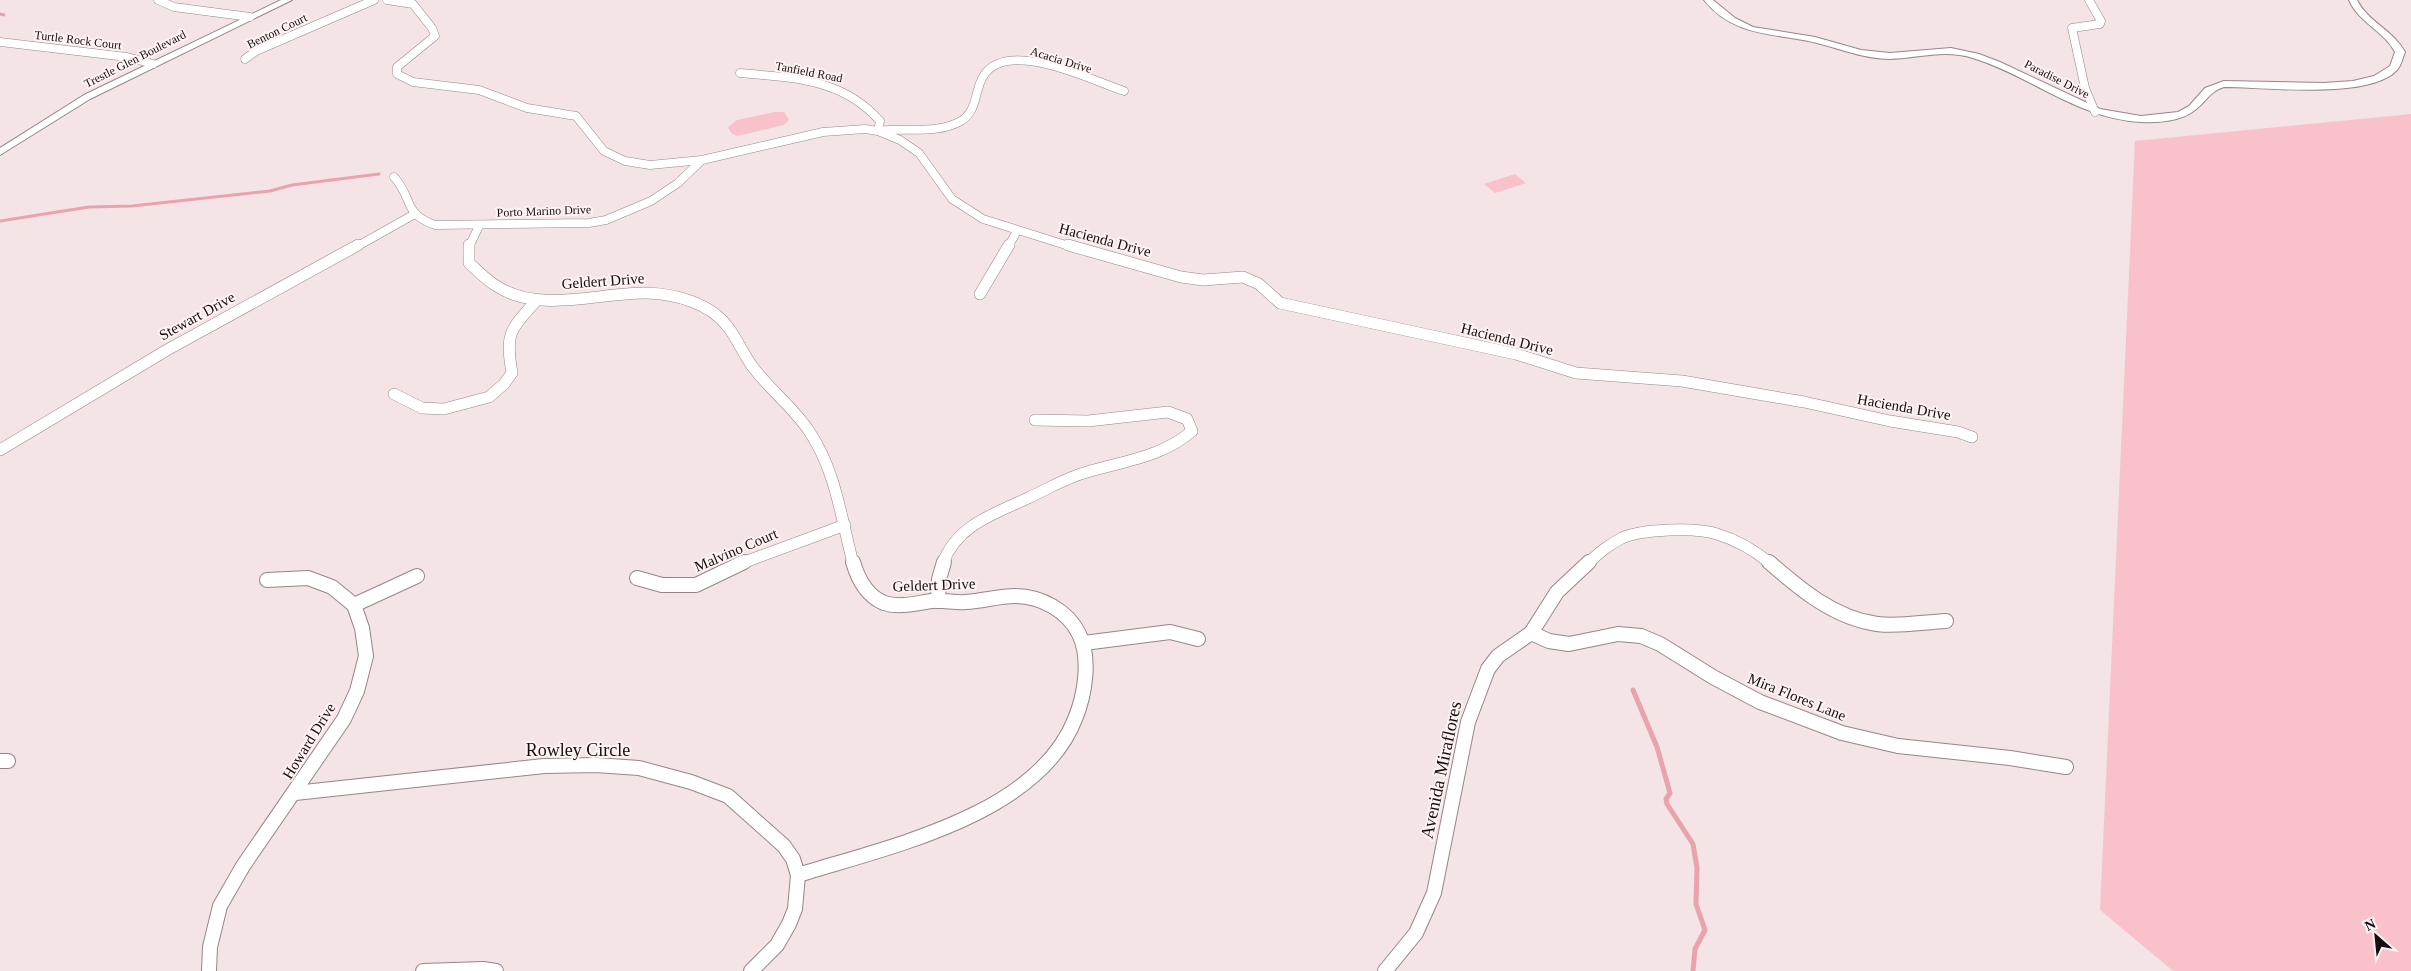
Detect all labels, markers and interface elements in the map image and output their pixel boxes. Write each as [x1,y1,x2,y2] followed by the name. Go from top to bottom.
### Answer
[245,10,310,52] street label: Benton Court
[82,27,188,91] street label: Trestle Glen Boulevard
[34,28,123,52] street label: Turtle Rock Court
[1029,44,1093,76] street label: Acacia Drive
[2022,57,2092,101] street label: Paradise Drive
[774,59,844,85] street label: Tanfield Road
[496,202,592,220] street label: Porto Marino Drive
[1057,220,1153,260] street label: Hacienda Drive
[561,270,645,292] street label: Geldert Drive
[157,289,238,343] street label: Stewart Drive
[1459,320,1555,358] street label: Hacienda Drive
[1856,391,1952,423] street label: Hacienda Drive
[692,525,781,575] street label: Malvino Court
[892,576,976,594] street label: Geldert Drive
[1746,670,1849,724] street label: Mira Flores Lane
[1417,699,1465,841] street label: Avenida Miraflores
[279,700,339,782] street label: Howard Drive
[526,740,630,760] street label: Rowley Circle
[2351,911,2401,961] north arrow
[2362,916,2378,934] text: N

